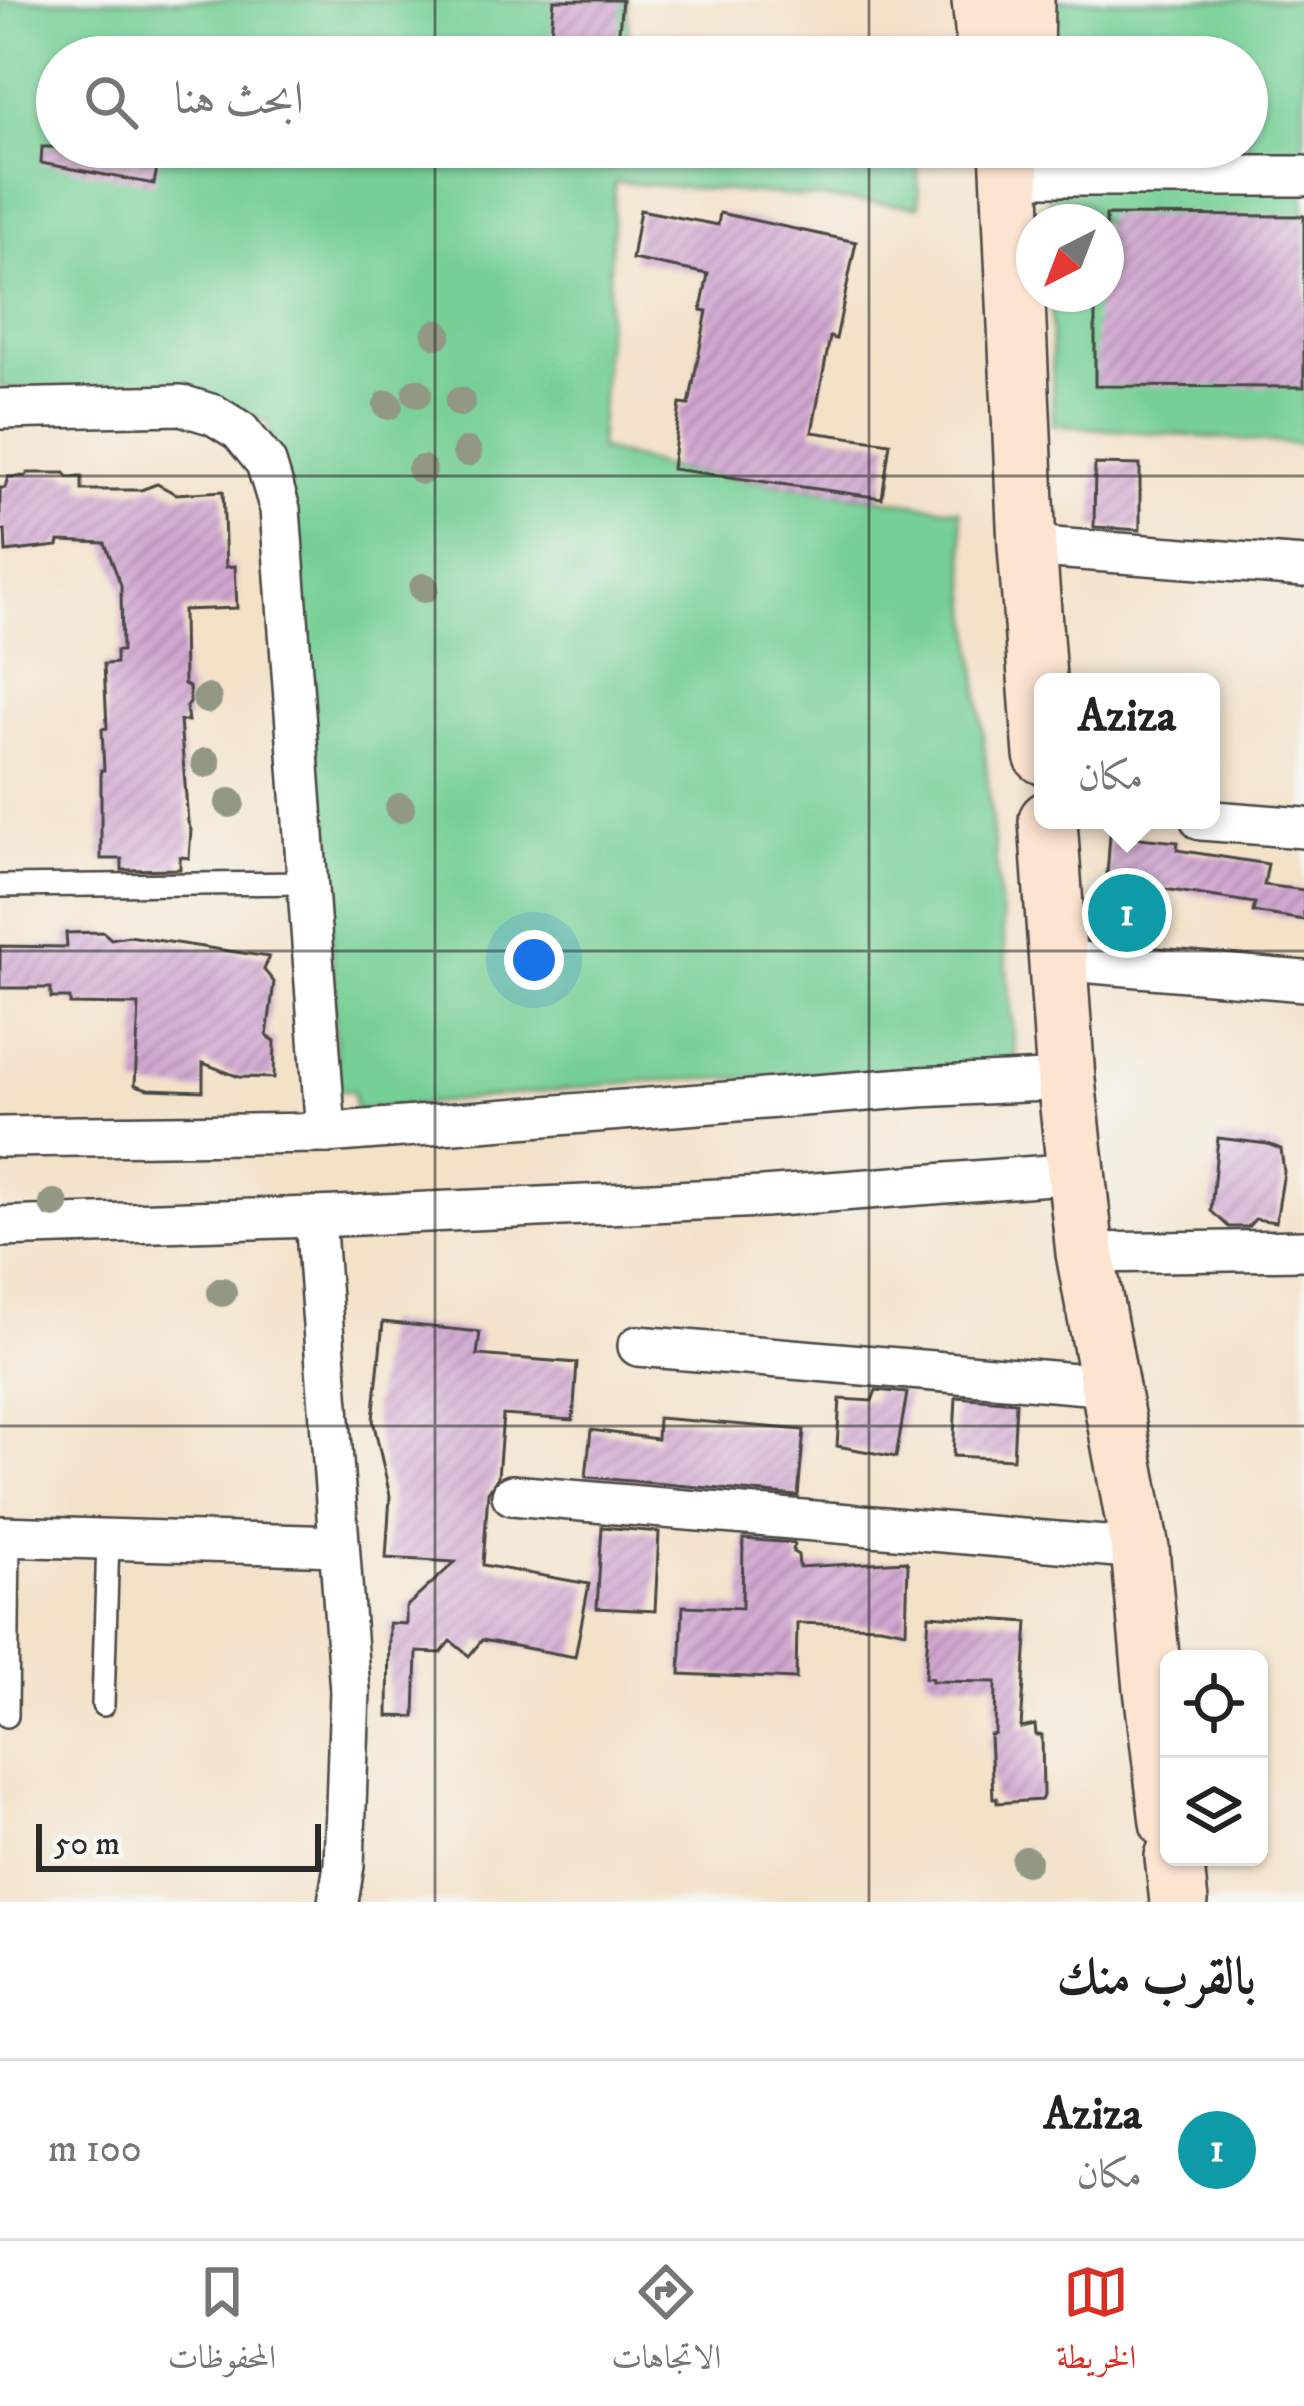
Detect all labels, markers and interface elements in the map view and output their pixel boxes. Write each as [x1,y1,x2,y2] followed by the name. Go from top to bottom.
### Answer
[36,36,1268,168] search box
[78,69,144,135] icon: search
[174,72,304,128] text: ابحث هنا
[1016,204,1124,312] north arrow
[1034,673,1220,829] popup
[1078,689,1176,745] text: Aziza
[1078,753,1143,802] text: مكان
[1088,868,1166,958] pin: 1
[504,930,564,990] your location
[1160,1650,1268,1866] map controls
[1160,1650,1268,1758] button: locate
[1160,1758,1268,1866] button: layers
[36,1818,321,1871] scale bar
[54,1824,120,1865] text: 50 m
[1057,1946,1256,2010] text: بالقرب منك
[1044,2087,1142,2143] text: Aziza
[48,2125,142,2174] text: 100 m
[1210,2125,1224,2174] text: 1
[1077,2151,1142,2200] text: مكان
[167,2259,276,2389] tab: المحفوظات
[611,2259,721,2389] tab: الاتجاهات
[1056,2259,1137,2389] tab: الخريطة

